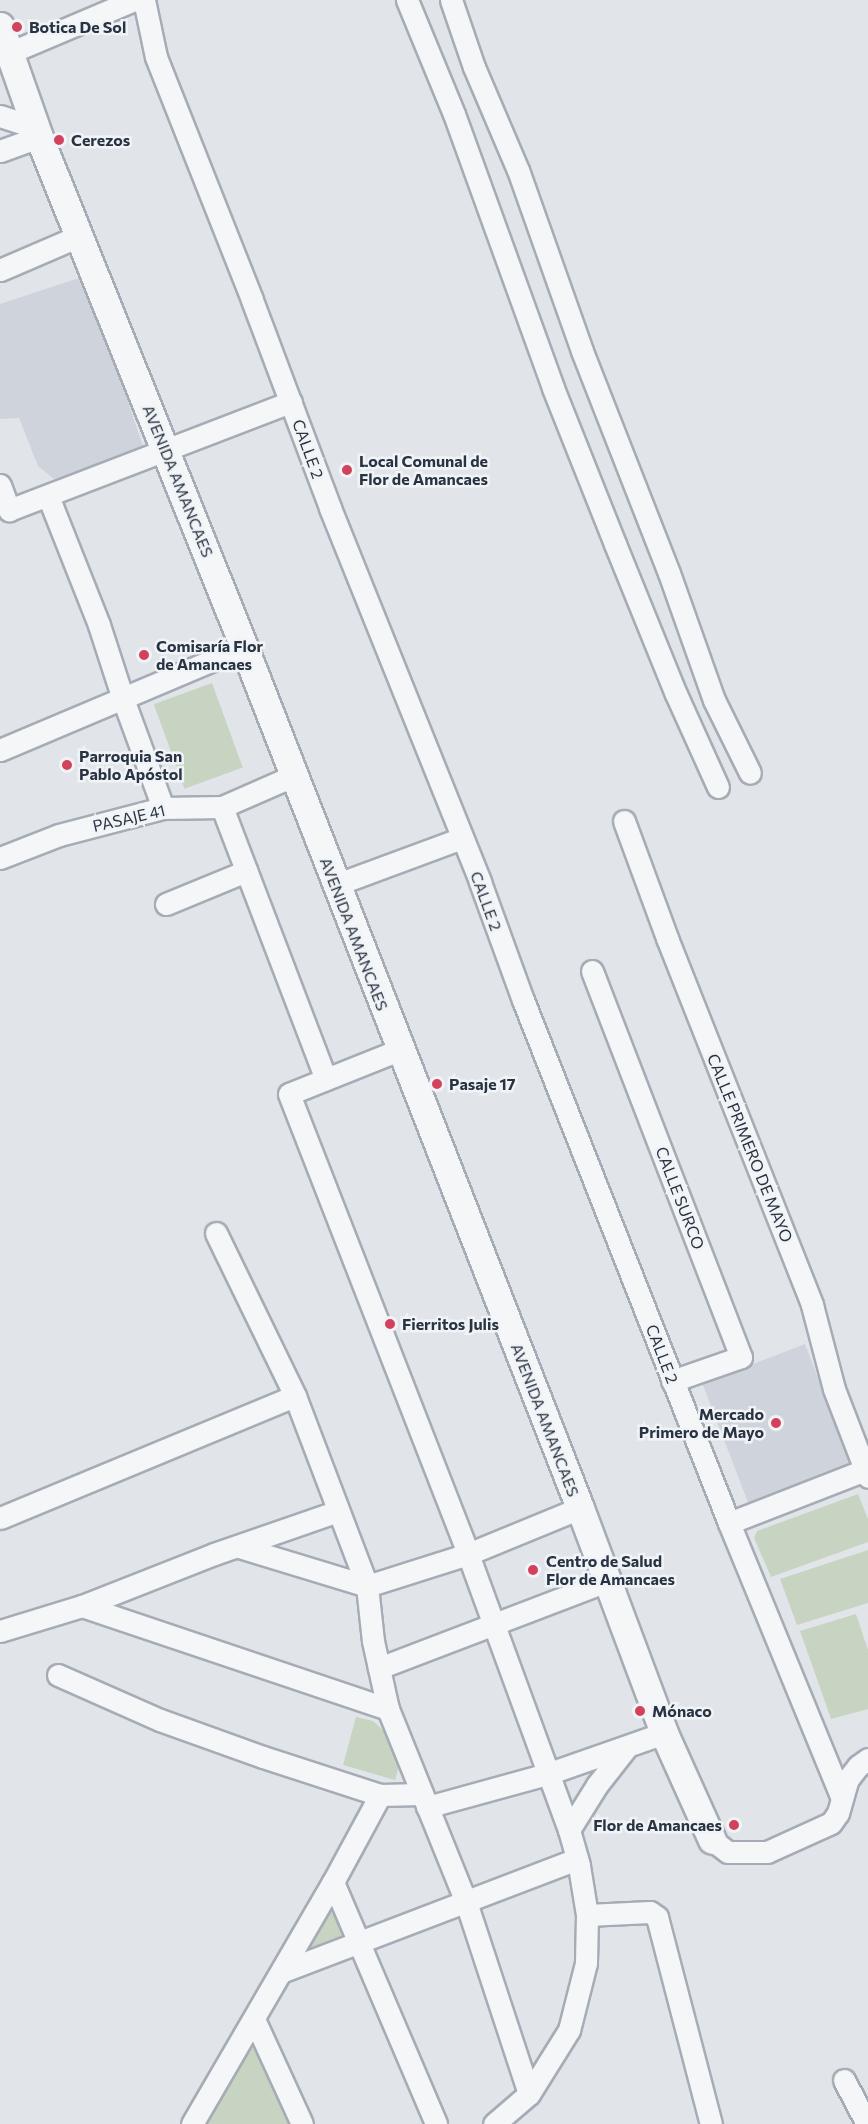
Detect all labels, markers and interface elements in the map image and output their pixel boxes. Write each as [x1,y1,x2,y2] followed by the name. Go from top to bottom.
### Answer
[29,17,126,37] place label: Botica De Sol
[10,20,24,34] marker: Botica De Sol
[71,130,130,150] place label: Cerezos
[52,133,66,147] marker: Cerezos
[139,402,217,560] street label: AVENIDA AMANCAES
[288,417,328,481] street label: CALLE 2
[359,451,488,489] place label: Local Comunal de Flor de Amancaes
[340,463,354,477] marker: Local Comunal de Flor de Amancaes
[156,636,263,674] place label: Comisaría Flor de Amancaes
[137,648,151,662] marker: Comisaría Flor de Amancaes
[79,746,183,784] place label: Parroquia San Pablo Apóstol
[60,758,74,772] marker: Parroquia San Pablo Apóstol
[91,800,167,836] street label: PASAJE 41
[316,855,392,1013] street label: AVENIDA AMANCAES
[466,869,506,933] street label: CALLE 2
[703,1051,797,1245] street label: CALLE PRIMERO DE MAYO
[449,1074,516,1094] place label: Pasaje 17
[430,1077,444,1091] marker: Pasaje 17
[652,1144,708,1252] street label: CALLE SURCO
[402,1314,499,1334] place label: Fierritos Julis
[383,1317,397,1331] marker: Fierritos Julis
[642,1322,682,1386] street label: CALLE 2
[507,1341,583,1499] street label: AVENIDA AMANCAES
[639,1404,764,1442] place label: Mercado Primero de Mayo
[769,1416,783,1430] marker: Mercado Primero de Mayo
[546,1551,675,1589] place label: Centro de Salud Flor de Amancaes
[524,1561,542,1579] marker: Centro de Salud Flor de Amancaes
[652,1701,712,1721] place label: Mónaco
[633,1704,647,1718] marker: Mónaco
[593,1815,722,1835] place label: Flor de Amancaes
[727,1818,741,1832] marker: Flor de Amancaes

